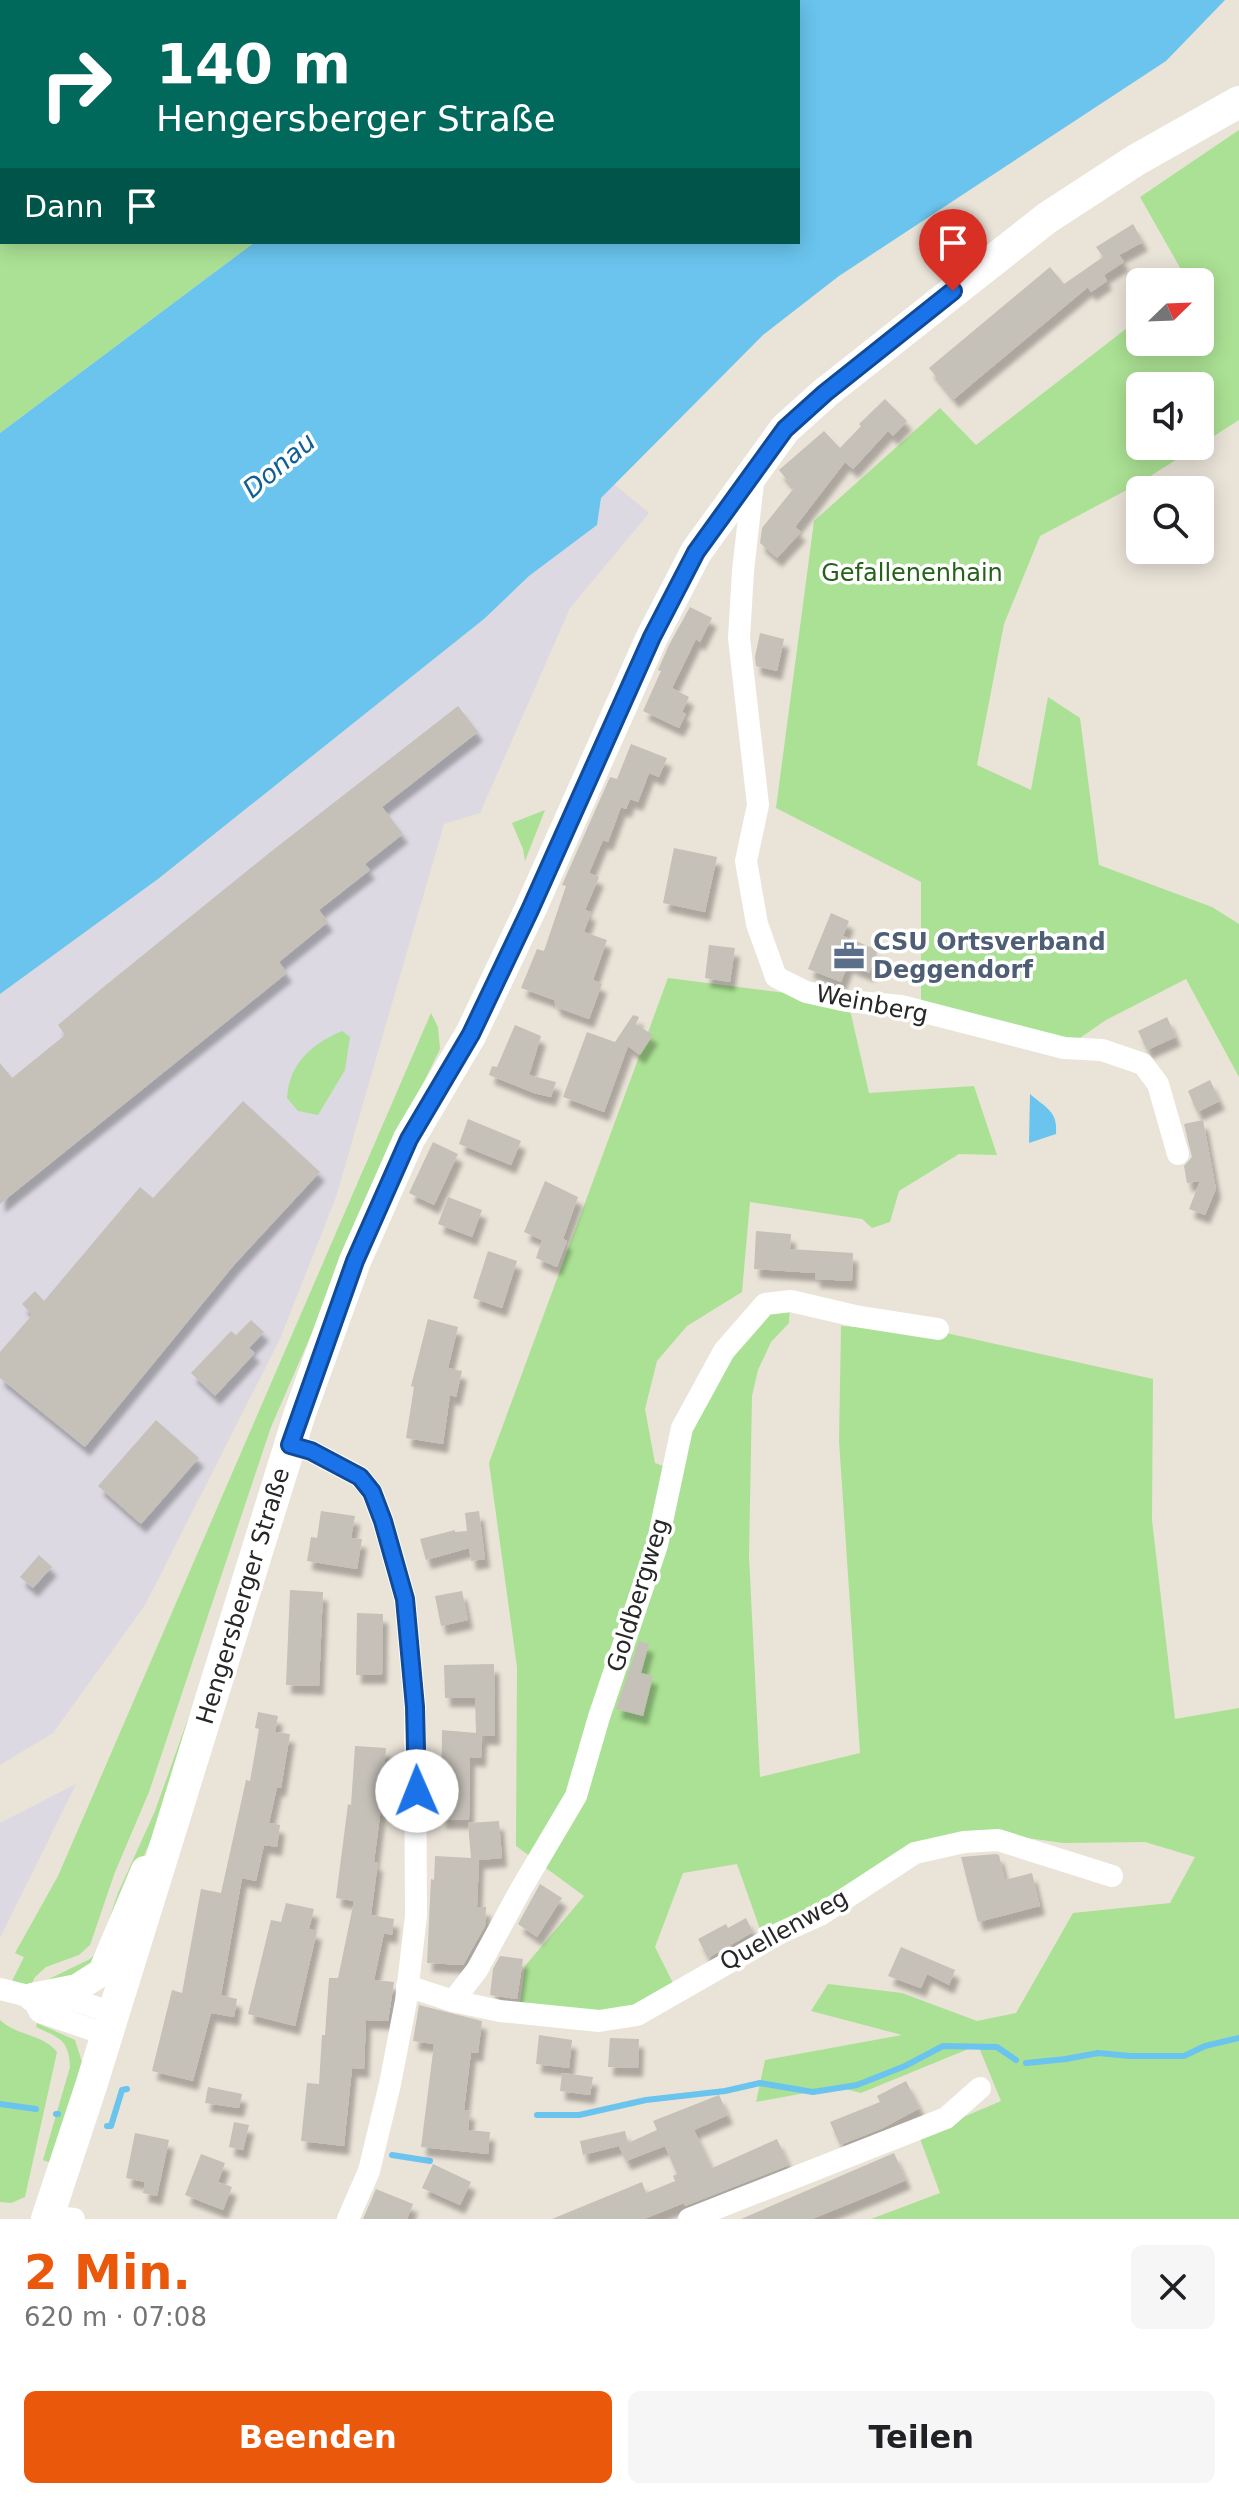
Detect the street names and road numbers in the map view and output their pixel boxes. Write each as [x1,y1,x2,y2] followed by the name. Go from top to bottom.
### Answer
[814,979,930,1029] street label: Weinberg
[191,1465,295,1727] street label: Hengersberger Straße
[601,1515,675,1675] street label: Goldbergweg
[715,1883,853,1977] street label: Quellenweg

